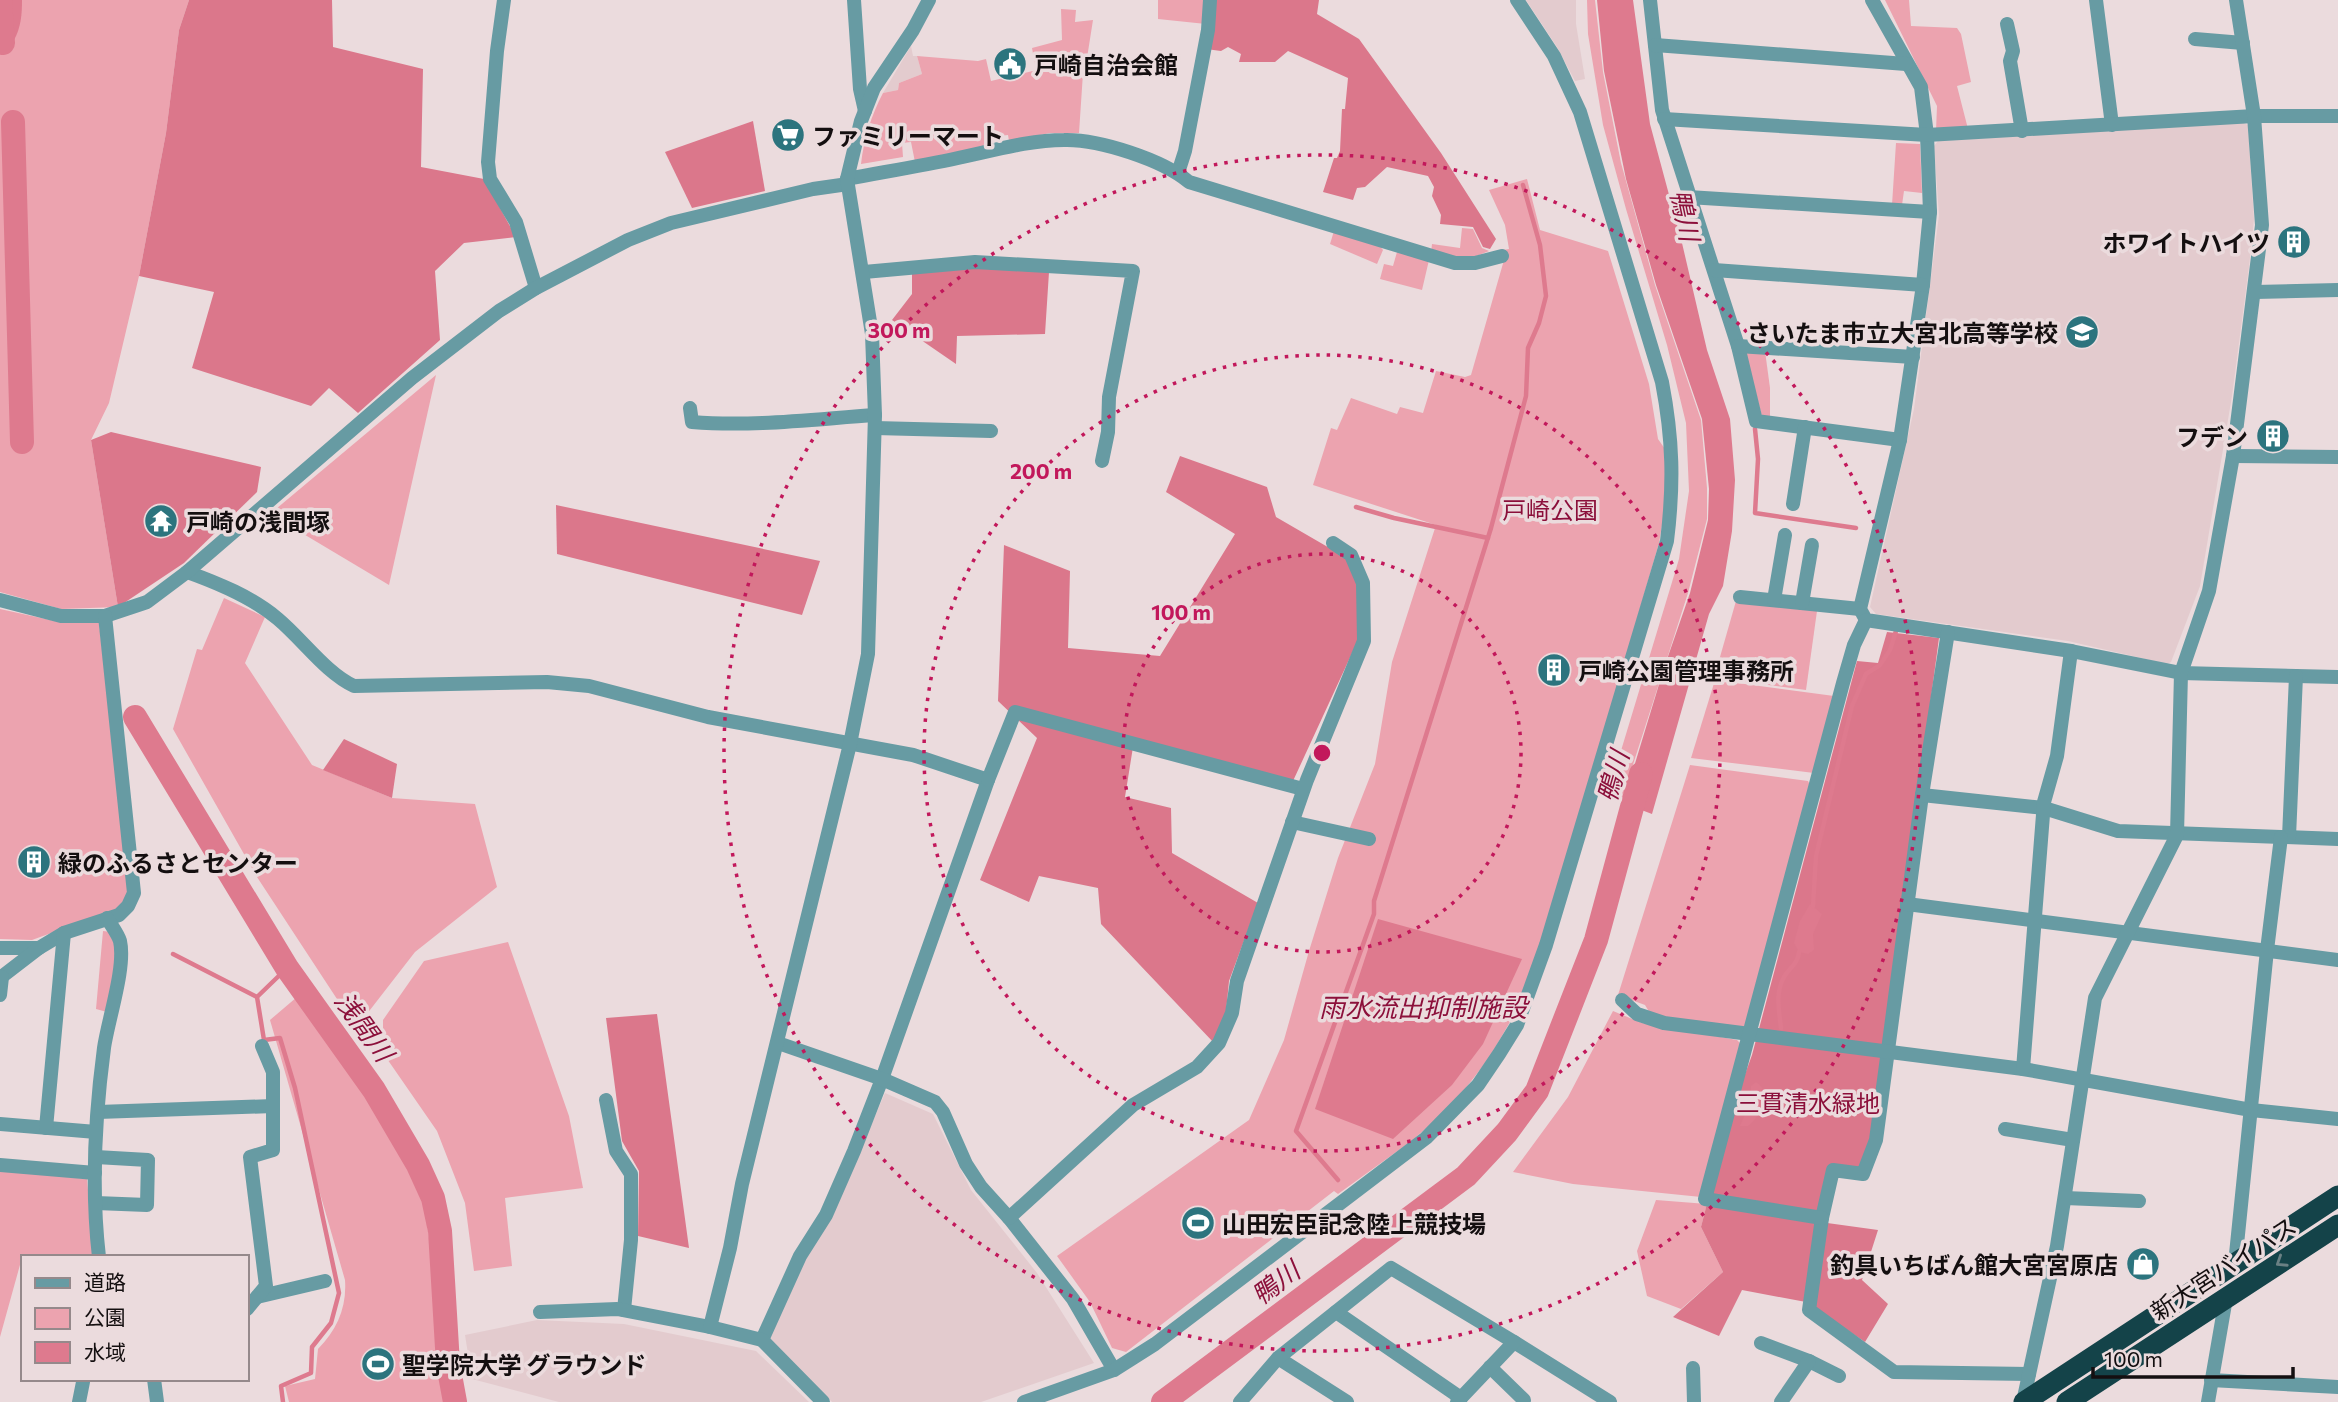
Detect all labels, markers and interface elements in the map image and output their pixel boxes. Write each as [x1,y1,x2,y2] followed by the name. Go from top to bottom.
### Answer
[991,45,1029,83] public building icon: 戸崎自治会館
[1034,50,1178,79] place label: 戸崎自治会館
[769,116,807,154] supermarket icon: ファミリーマート
[812,121,1004,150] place label: ファミリーマート
[1665,186,1707,247] water label: 鴨川
[2275,223,2313,261] building icon: ホワイトハイツ
[2102,228,2270,257] place label: ホワイトハイツ
[2063,313,2101,351] school or university icon: さいたま市立大宮北高等学校
[868,317,930,342] text: 300 m
[1747,318,2058,347] place label: さいたま市立大宮北高等学校
[2254,417,2292,455] building icon: フデン
[2176,422,2248,451] place label: フデン
[1010,458,1072,483] text: 200 m
[1502,495,1598,524] park label: 戸崎公園
[142,502,180,540] temple icon: 戸崎の浅間塚
[186,507,330,536] place label: 戸崎の浅間塚
[1151,599,1211,624] text: 100 m
[1535,651,1573,689] building icon: 戸崎公園管理事務所
[1578,656,1794,685] place label: 戸崎公園管理事務所
[1310,741,1334,765] centre of rings
[1590,744,1635,805] water label: 鴨川
[15,843,53,881] building icon: 緑のふるさとセンター
[58,848,298,877] place label: 緑のふるさとセンター
[330,985,402,1069] water label: 浅間川
[1319,991,1531,1022] water label: 雨水流出抑制施設
[1736,1088,1880,1117] park label: 三貫清水緑地
[1179,1204,1217,1242] sports icon: 山田宏臣記念陸上競技場
[1222,1209,1486,1238] place label: 山田宏臣記念陸上競技場
[2145,1210,2301,1326] street label: 新大宮バイパス
[2124,1245,2162,1283] shop icon: 釣具いちばん館大宮宮原店
[1830,1250,2118,1279] place label: 釣具いちばん館大宮宮原店
[1245,1252,1307,1310] water label: 鴨川
[2276,1254,2289,1266] one-way arrow
[21,1255,248,1381] legend
[84,1269,126,1294] text: 道路
[84,1304,126,1329] text: 公園
[2093,1336,2292,1380] scale bar
[84,1339,126,1364] text: 水域
[359,1345,397,1383] sports icon: 聖学院大学 グラウンド
[2104,1346,2163,1371] text: 100 m
[402,1350,647,1379] place label: 聖学院大学 グラウンド

